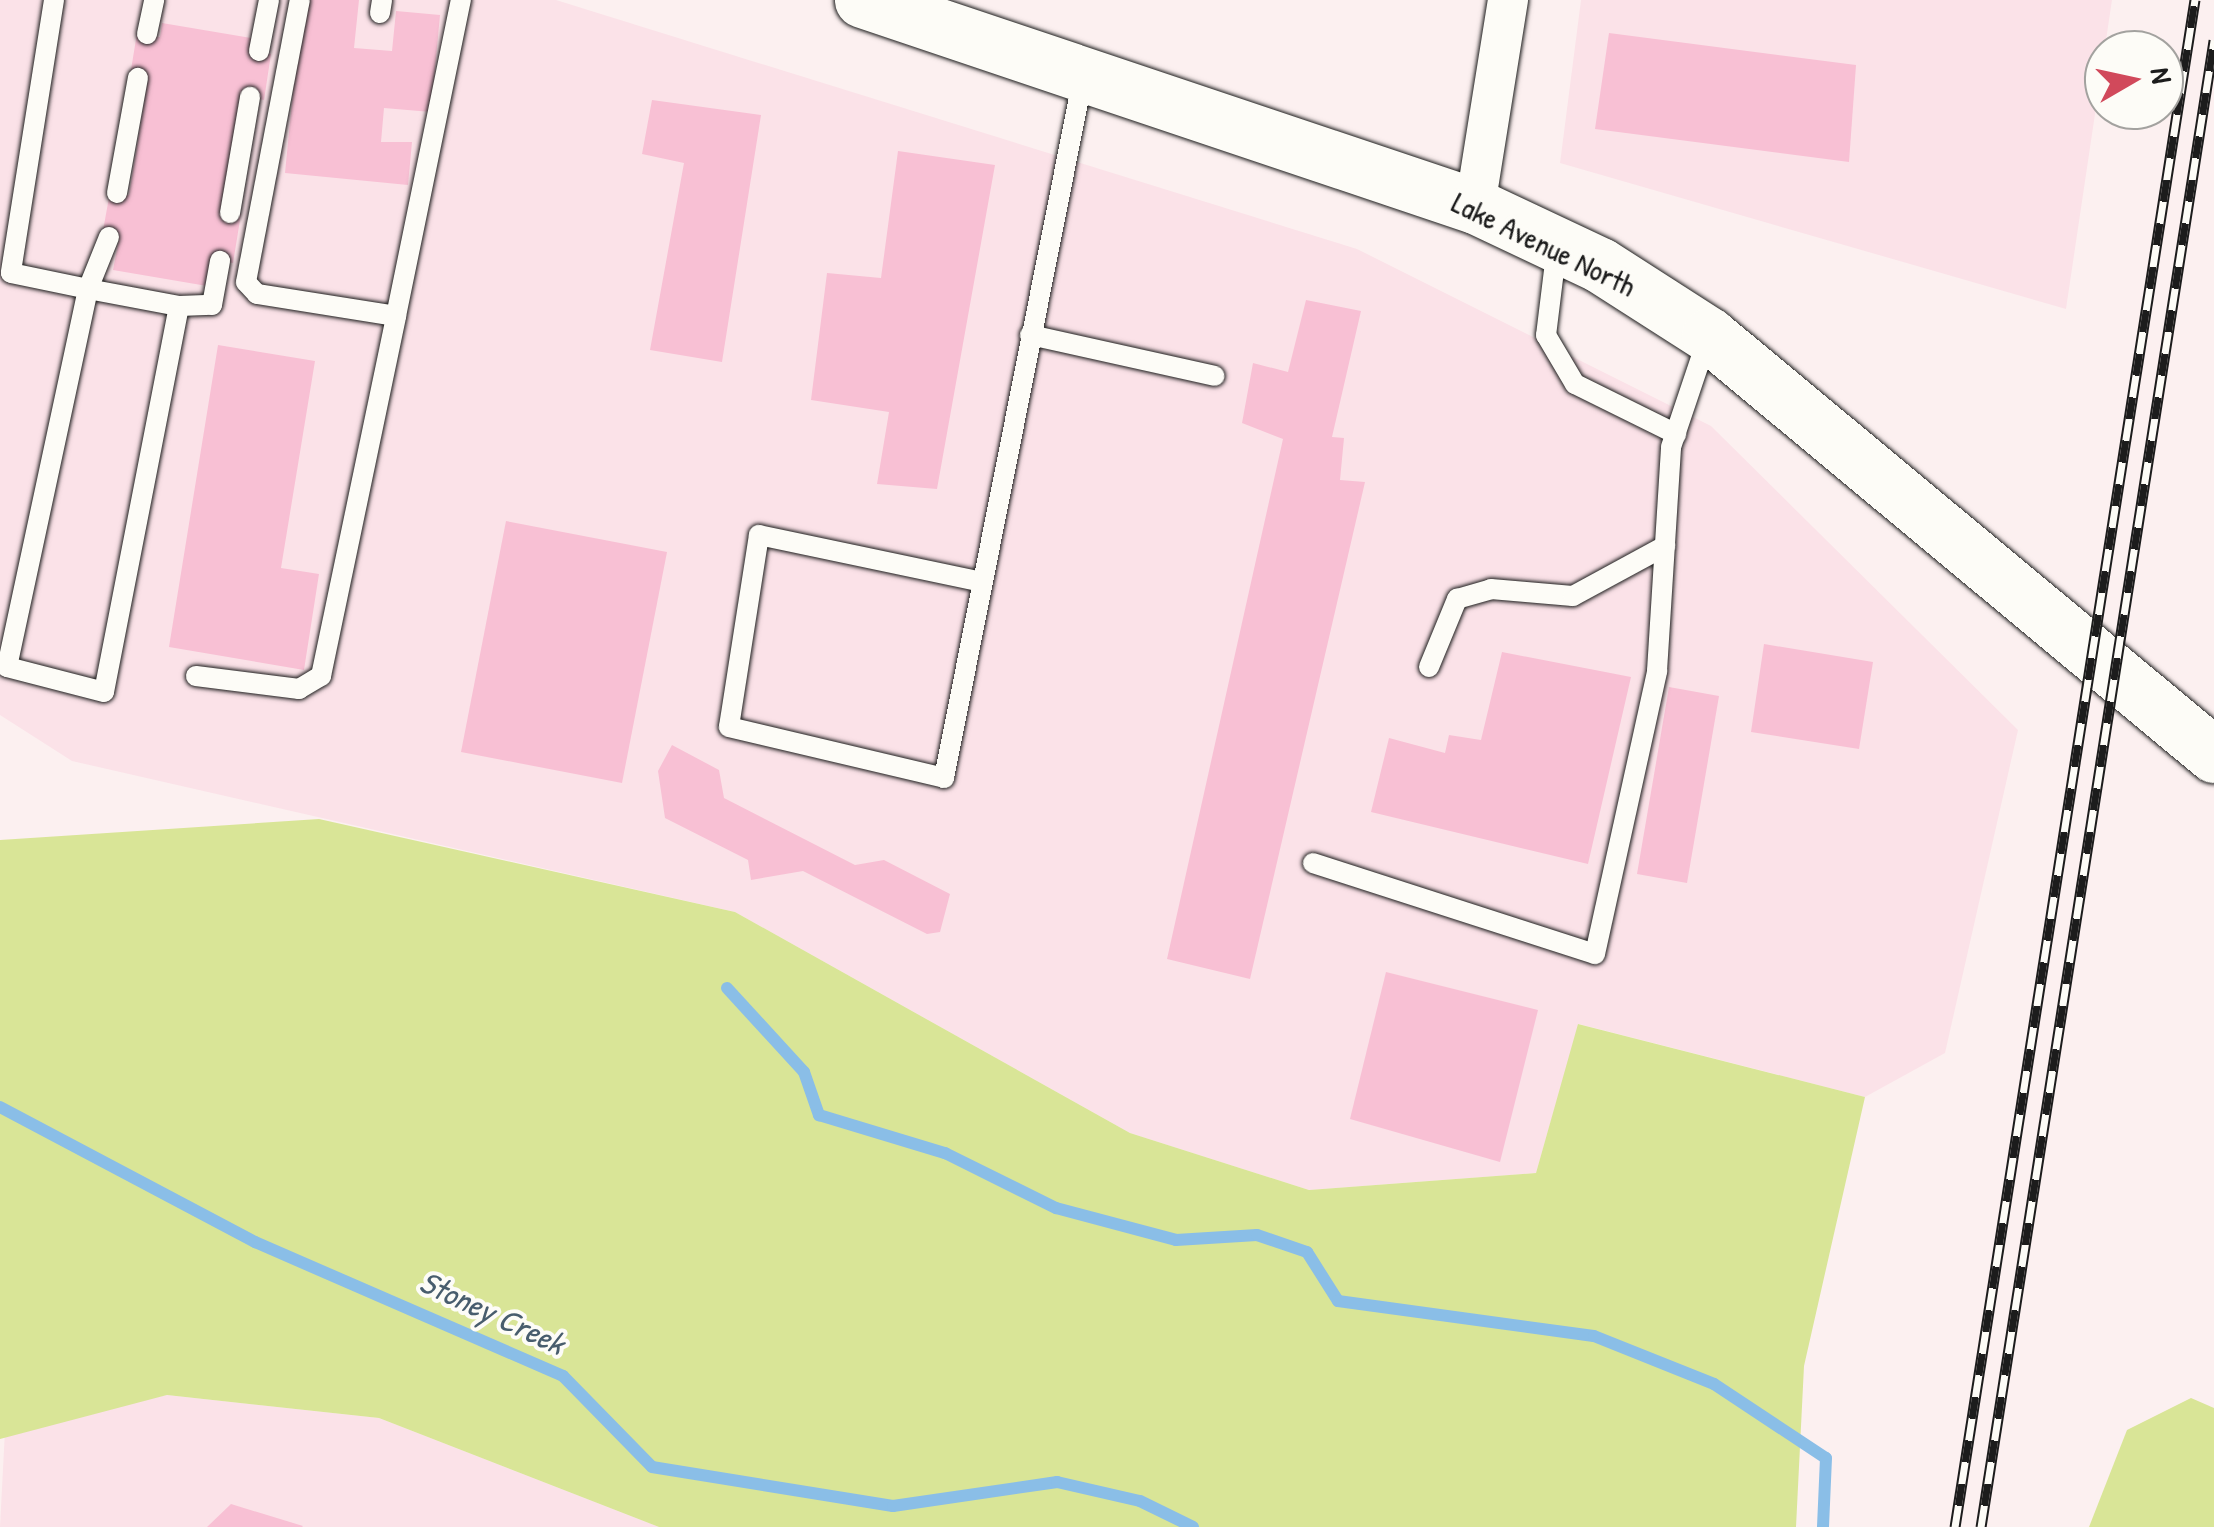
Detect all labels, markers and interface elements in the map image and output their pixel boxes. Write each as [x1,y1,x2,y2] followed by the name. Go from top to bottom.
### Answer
[2084,30,2184,130] north arrow
[2142,65,2182,86] text: N
[1446,184,1642,304] street label: Lake Avenue North
[414,1263,570,1363] water label: Stoney Creek

